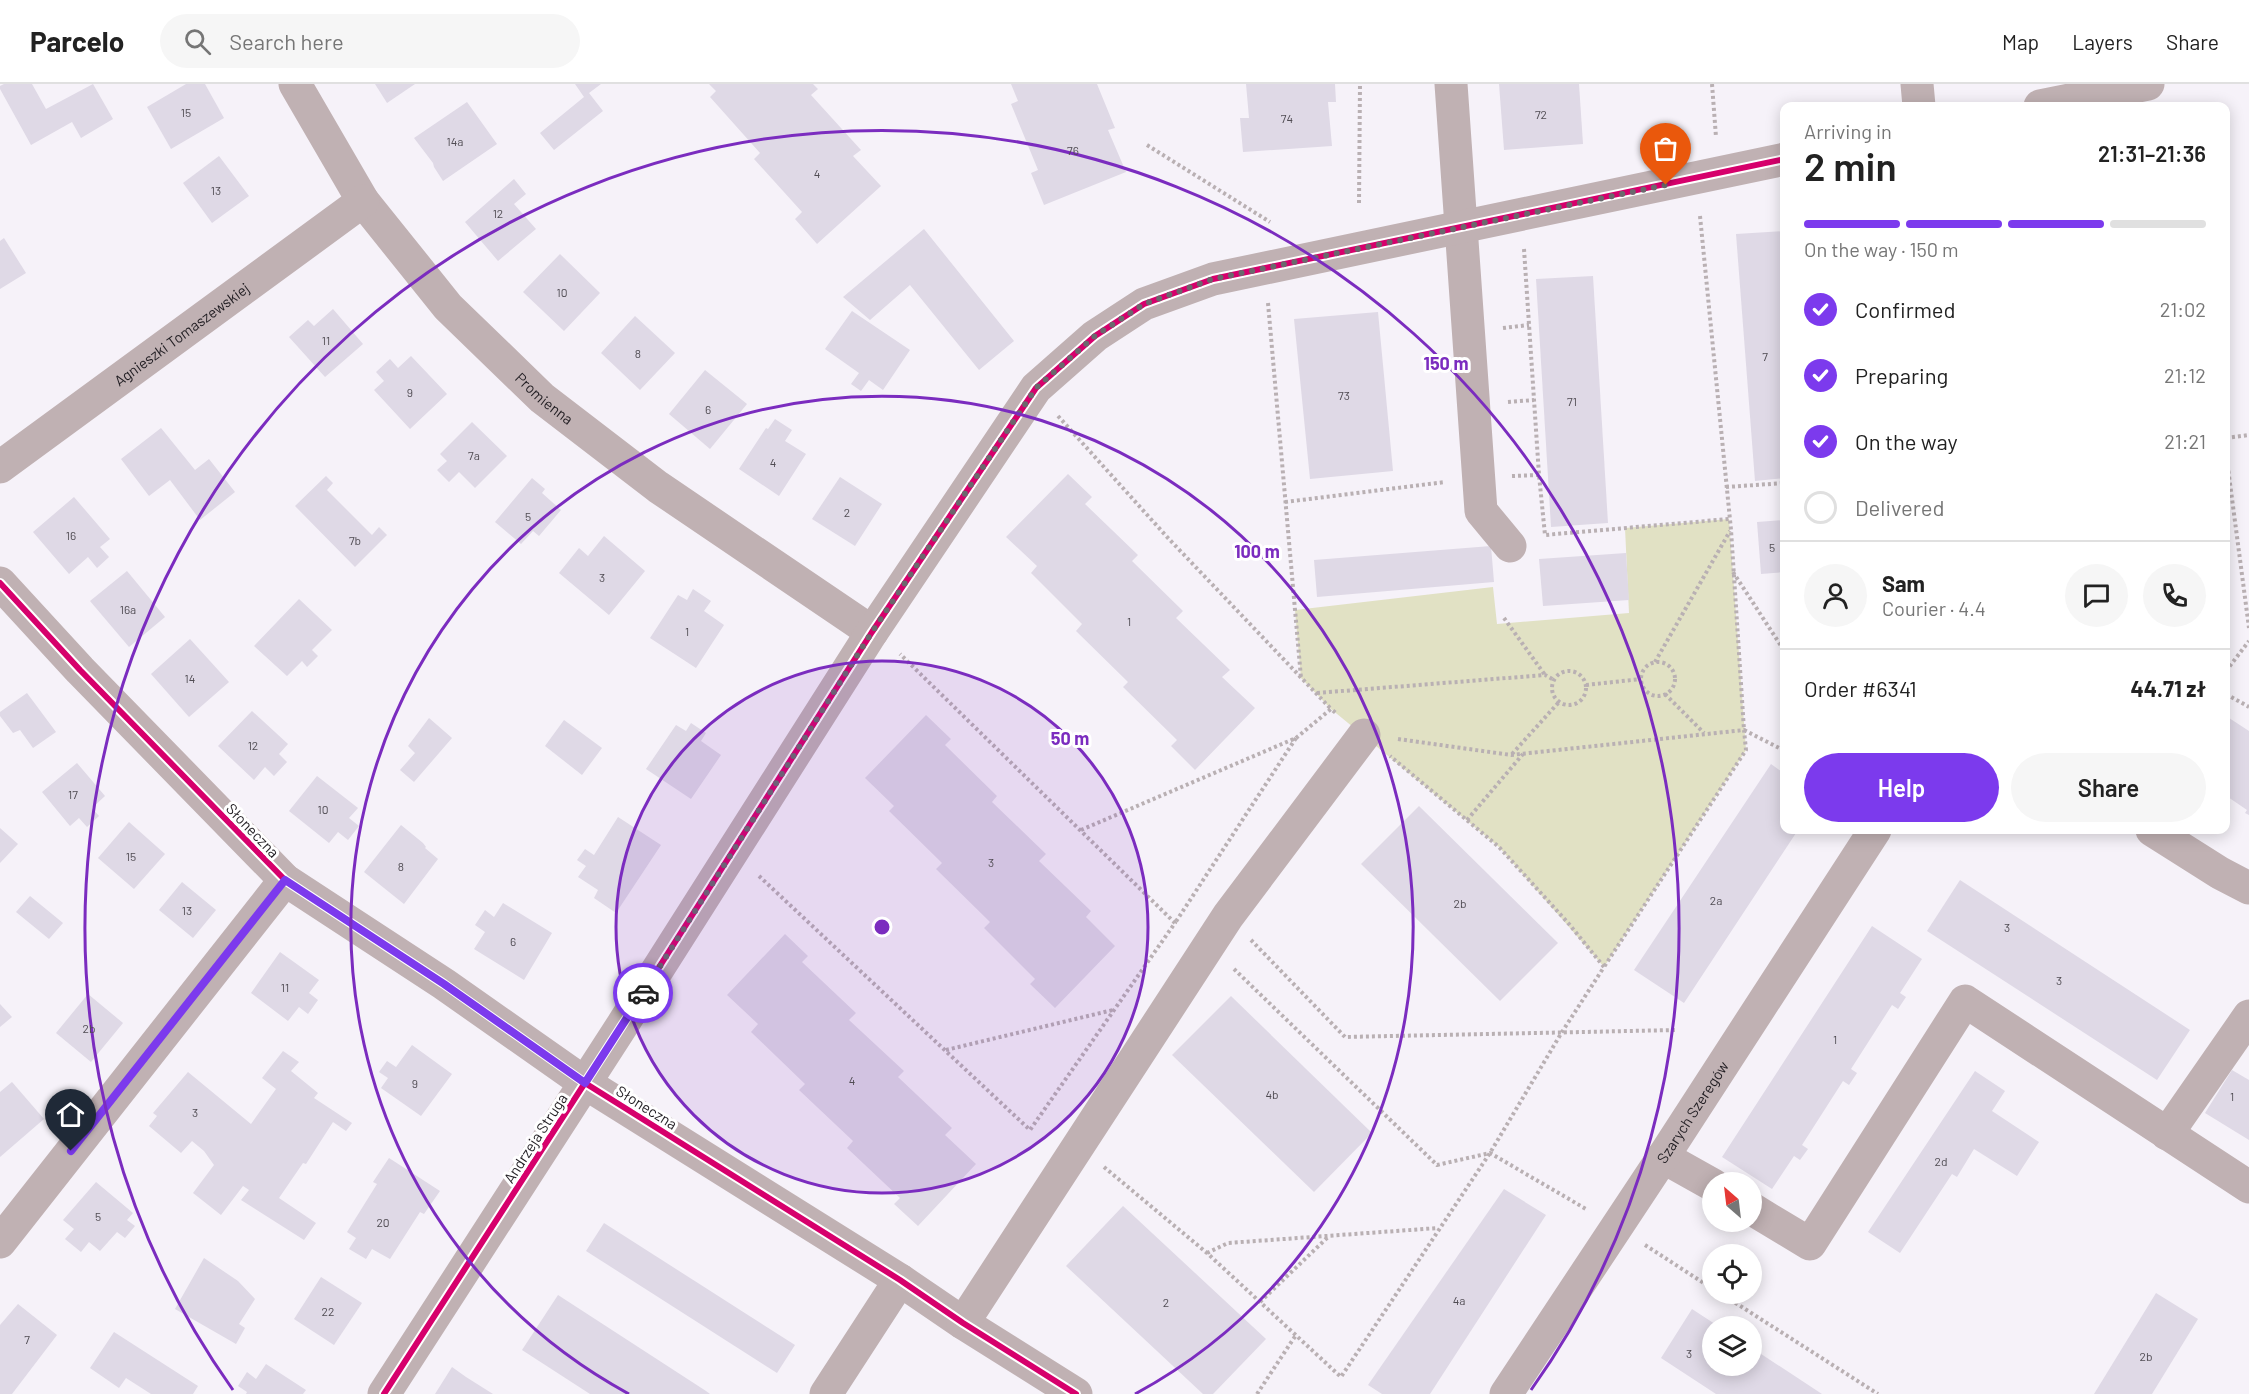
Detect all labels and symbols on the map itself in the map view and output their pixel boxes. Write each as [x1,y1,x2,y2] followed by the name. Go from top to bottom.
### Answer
[181,105,191,119] house number: 15
[1535,107,1547,121] house number: 72
[1281,111,1293,125] house number: 74
[1640,123,1691,185] pin
[447,134,463,148] house number: 14a
[1067,143,1079,157] house number: 76
[814,166,820,180] house number: 4
[211,183,221,197] house number: 13
[493,206,503,220] house number: 12
[110,279,253,389] street label: Agnieszki Tomaszewskiej
[557,285,567,299] house number: 10
[322,333,330,347] house number: 11
[635,346,641,360] house number: 8
[1762,349,1768,363] house number: 7
[1424,352,1468,374] text: 150 m
[512,368,577,428] street label: Promienna
[407,385,413,399] house number: 9
[1338,388,1350,402] house number: 73
[1567,394,1577,408] house number: 71
[705,402,711,416] house number: 6
[468,448,480,462] house number: 7a
[770,455,776,469] house number: 4
[844,505,850,519] house number: 2
[525,509,531,523] house number: 5
[66,528,76,542] house number: 16
[349,533,361,547] house number: 7b
[1234,540,1280,562] text: 100 m
[1769,540,1775,554] house number: 5
[599,570,605,584] house number: 3
[120,602,136,616] house number: 16a
[1127,614,1131,628] house number: 1
[685,624,689,638] house number: 1
[185,671,195,685] house number: 14
[1051,727,1089,749] text: 50 m
[248,738,258,752] house number: 12
[68,787,78,801] house number: 17
[223,799,283,861] street label: Słoneczna
[318,802,328,816] house number: 10
[126,849,136,863] house number: 15
[988,855,994,869] house number: 3
[398,859,404,873] house number: 8
[1710,893,1722,907] house number: 2a
[1454,896,1466,910] house number: 2b
[182,903,192,917] house number: 13
[872,917,892,937] centre of rings
[2004,920,2010,934] house number: 3
[510,934,516,948] house number: 6
[613,963,673,1023] courier
[2056,973,2062,987] house number: 3
[281,980,289,994] house number: 11
[83,1021,95,1035] house number: 2b
[1833,1032,1837,1046] house number: 1
[1653,1057,1732,1166] street label: Szarych Szeregów
[849,1073,855,1087] house number: 4
[412,1076,418,1090] house number: 9
[613,1081,681,1133] street label: Słoneczna
[1265,1087,1279,1101] house number: 4b
[45,1089,96,1151] pin
[2230,1089,2234,1103] house number: 1
[499,1090,571,1186] street label: Andrzeja Struga
[192,1105,198,1119] house number: 3
[1935,1154,1947,1168] house number: 2d
[1702,1172,1762,1232] north arrow
[95,1209,101,1223] house number: 5
[376,1215,390,1229] house number: 20
[1453,1293,1465,1307] house number: 4a
[1163,1295,1169,1309] house number: 2
[322,1304,334,1318] house number: 22
[24,1332,30,1346] house number: 7
[1686,1346,1692,1360] house number: 3
[2140,1349,2152,1363] house number: 2b

